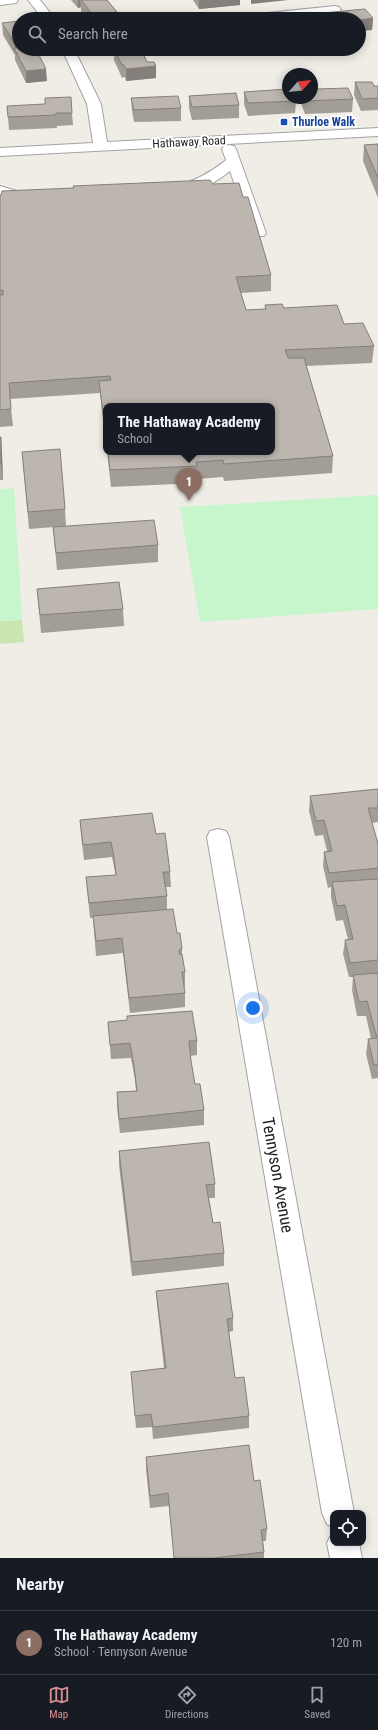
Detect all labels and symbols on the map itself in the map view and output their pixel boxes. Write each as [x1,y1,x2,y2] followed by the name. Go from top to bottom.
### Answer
[282,68,318,104] north arrow
[292,115,355,129] place label: Thurloe Walk
[279,117,289,127] marker: Thurloe Walk
[152,133,226,151] street label: Hathaway Road
[176,468,202,501] pin: 1
[243,998,263,1018] your location
[258,1116,298,1234] street label: Tennyson Avenue

